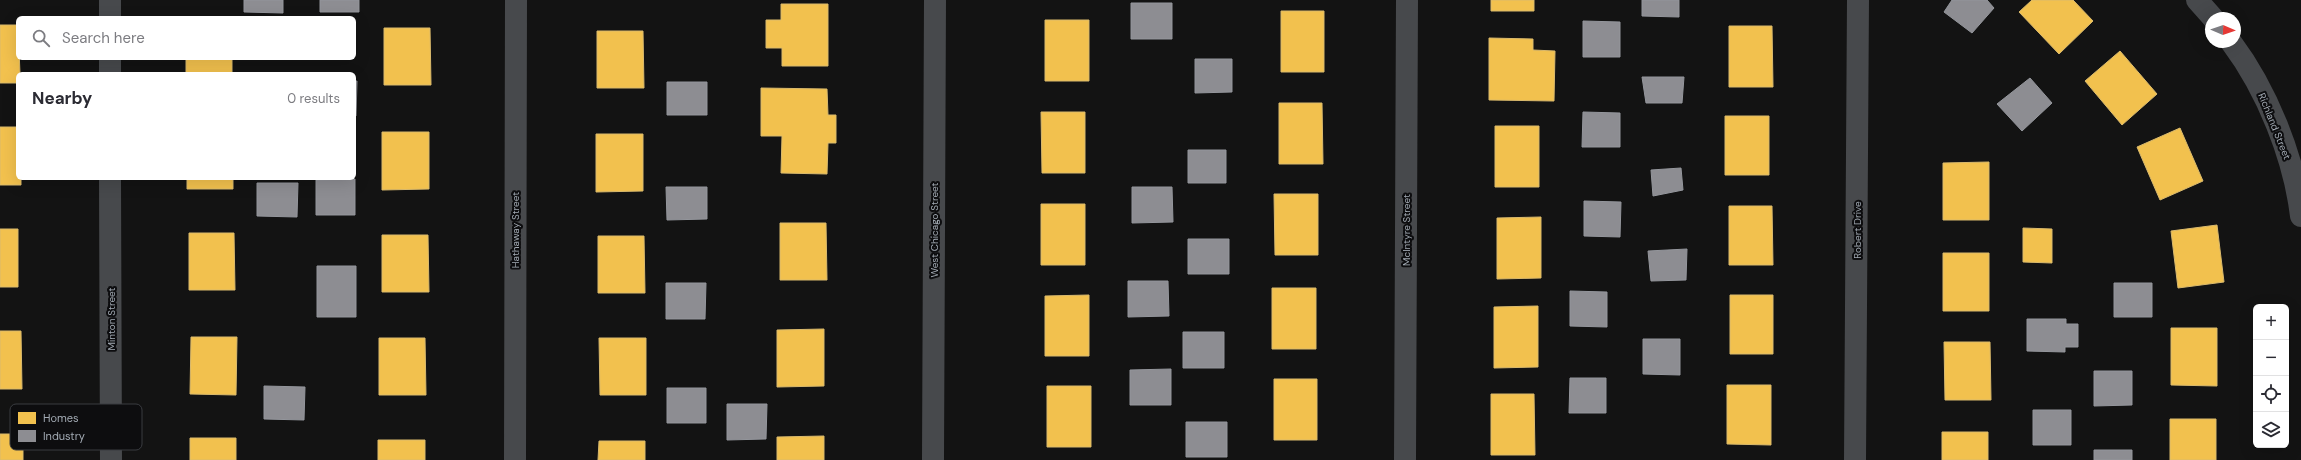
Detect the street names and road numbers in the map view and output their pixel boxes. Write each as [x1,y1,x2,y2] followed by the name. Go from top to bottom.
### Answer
[2255,91,2294,161] street label: Richland Street
[928,182,941,278] street label: West Chicago Street
[509,192,522,268] street label: Hathaway Street
[1400,194,1413,266] street label: McIntyre Street
[1851,201,1864,259] street label: Robert Drive
[105,287,118,351] street label: Minton Street

